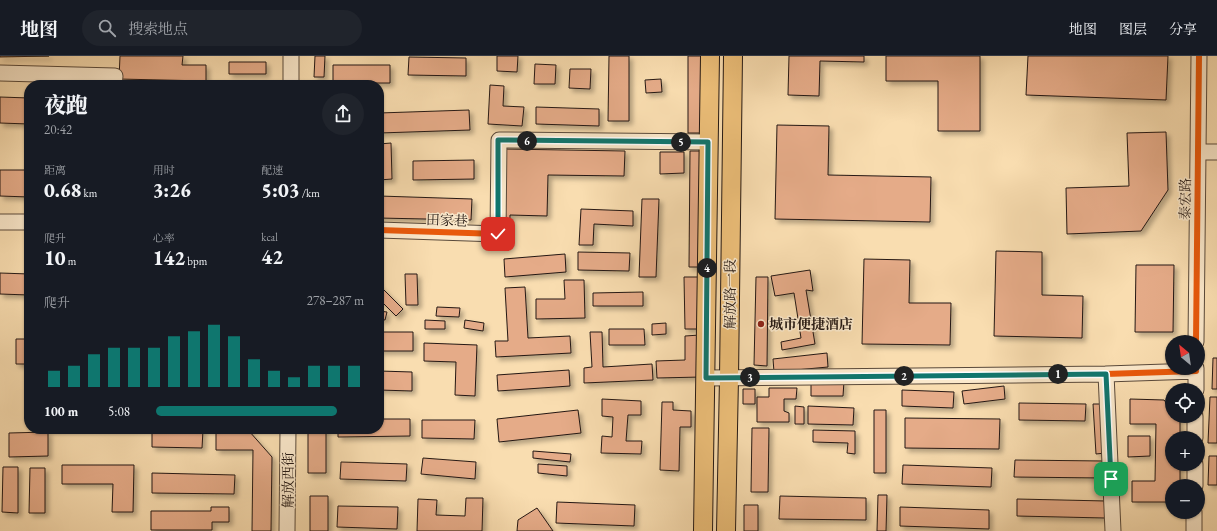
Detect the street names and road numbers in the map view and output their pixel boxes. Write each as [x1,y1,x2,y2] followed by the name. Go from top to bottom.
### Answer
[1176,178,1194,220] street label: 泰宏路
[426,210,468,230] street label: 田家巷
[721,259,739,329] street label: 解放路一段
[279,452,297,508] street label: 解放西街

